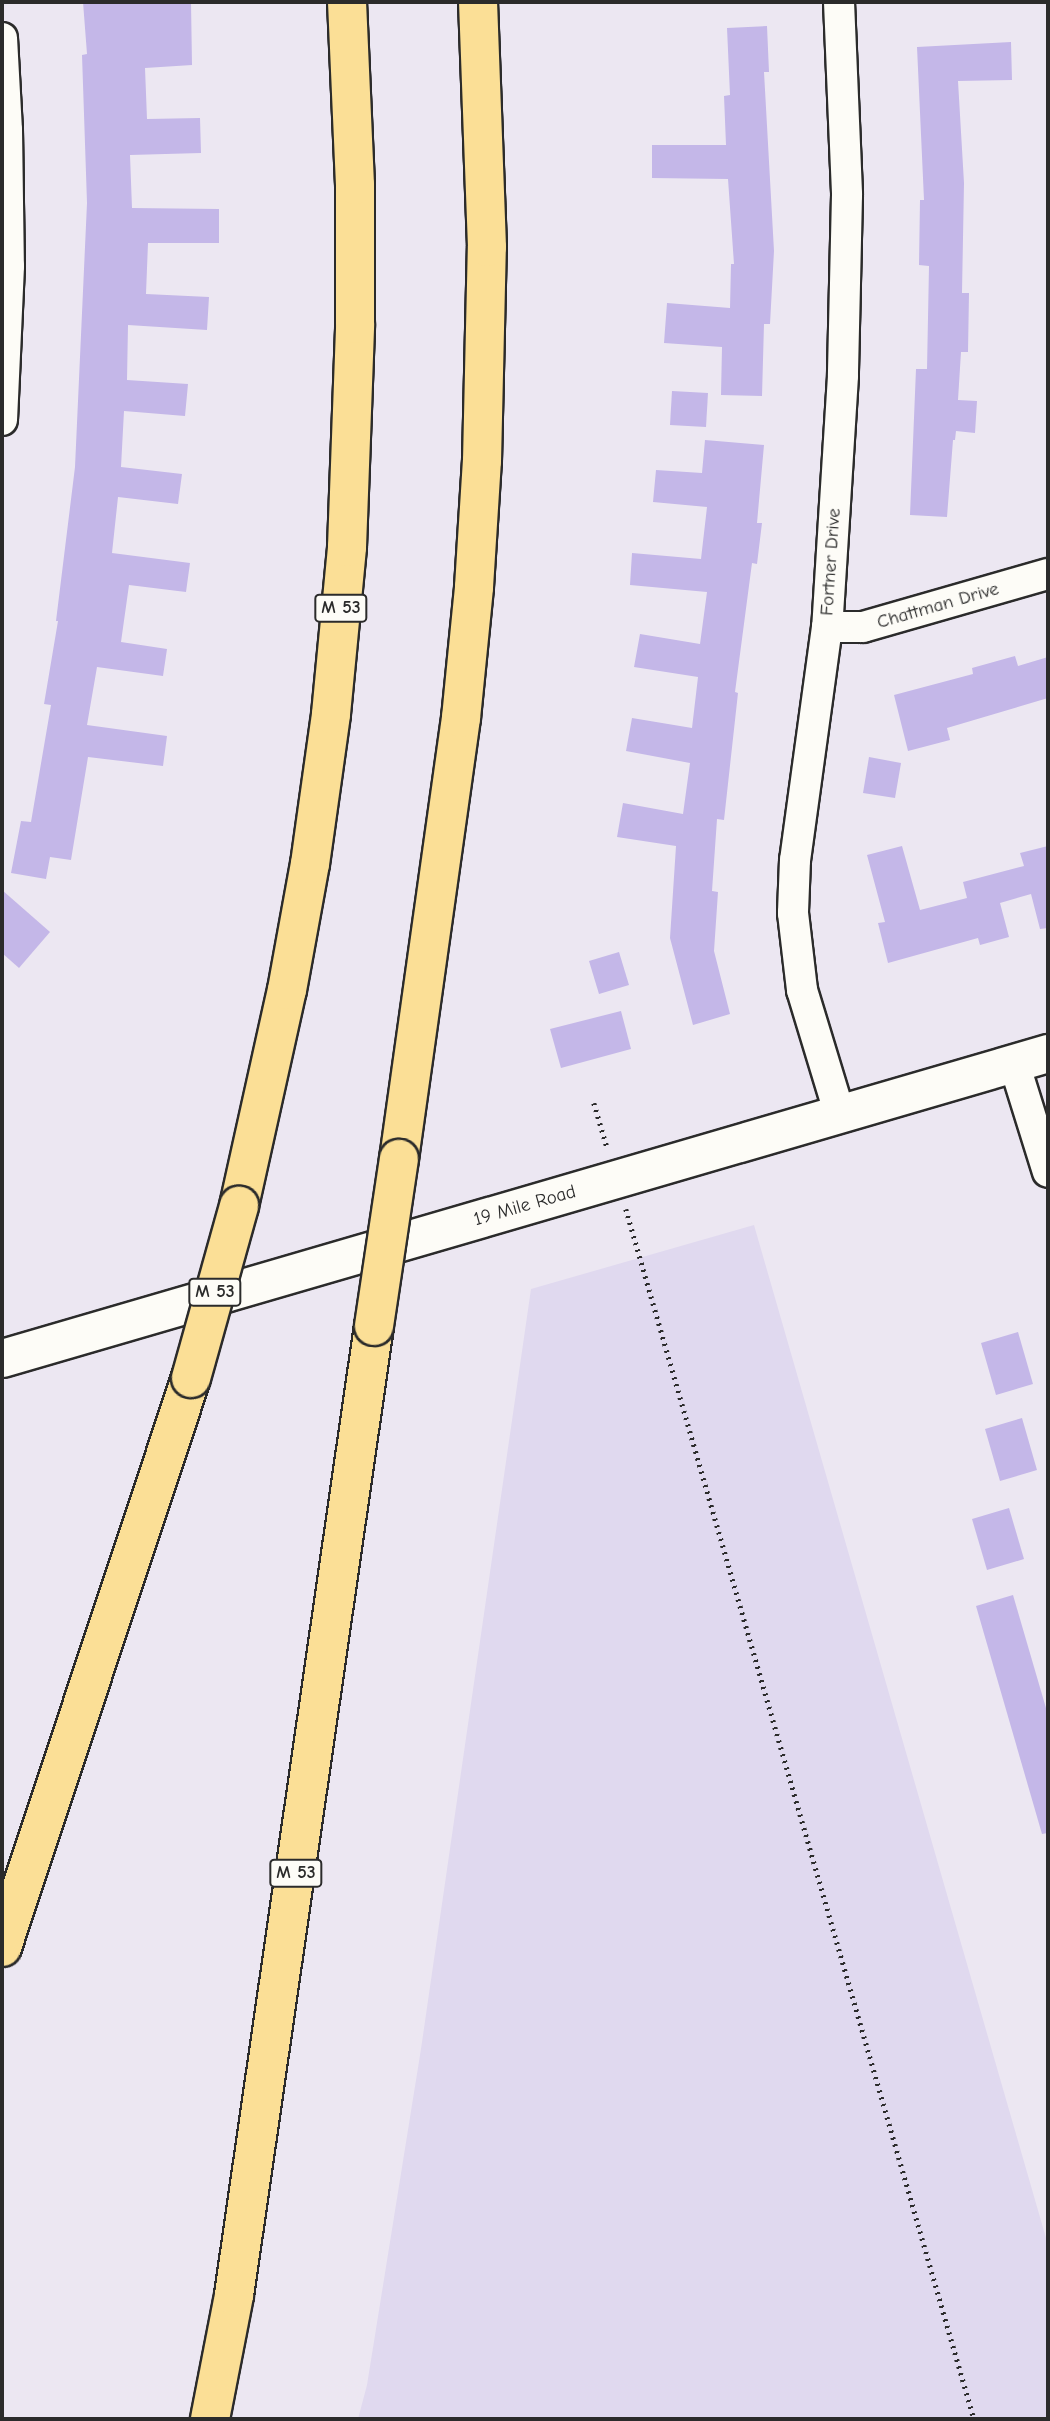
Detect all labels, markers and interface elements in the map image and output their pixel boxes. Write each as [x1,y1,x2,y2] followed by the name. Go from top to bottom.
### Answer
[816,507,846,617] street label: Fortner Drive
[874,578,1002,634] street label: Chattman Drive
[313,594,369,622] road number: M 53
[471,1181,579,1231] street label: 19 Mile Road
[187,1278,243,1307] road number: M 53
[268,1858,324,1887] road number: M 53

